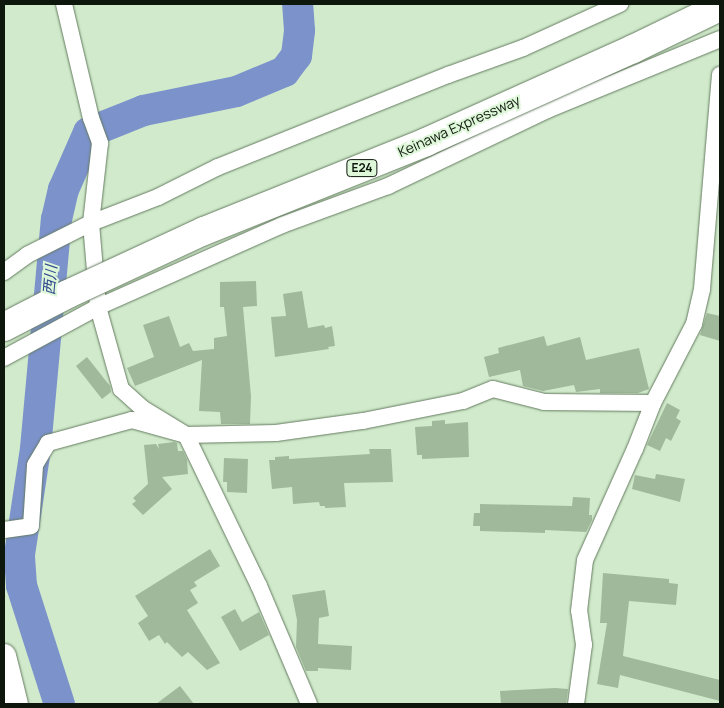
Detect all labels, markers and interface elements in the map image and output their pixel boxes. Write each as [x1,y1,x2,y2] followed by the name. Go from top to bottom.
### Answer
[395,91,523,161] street label: Keinawa Expressway
[346,158,378,178] road number: E24
[40,264,60,296] water label: 西川

